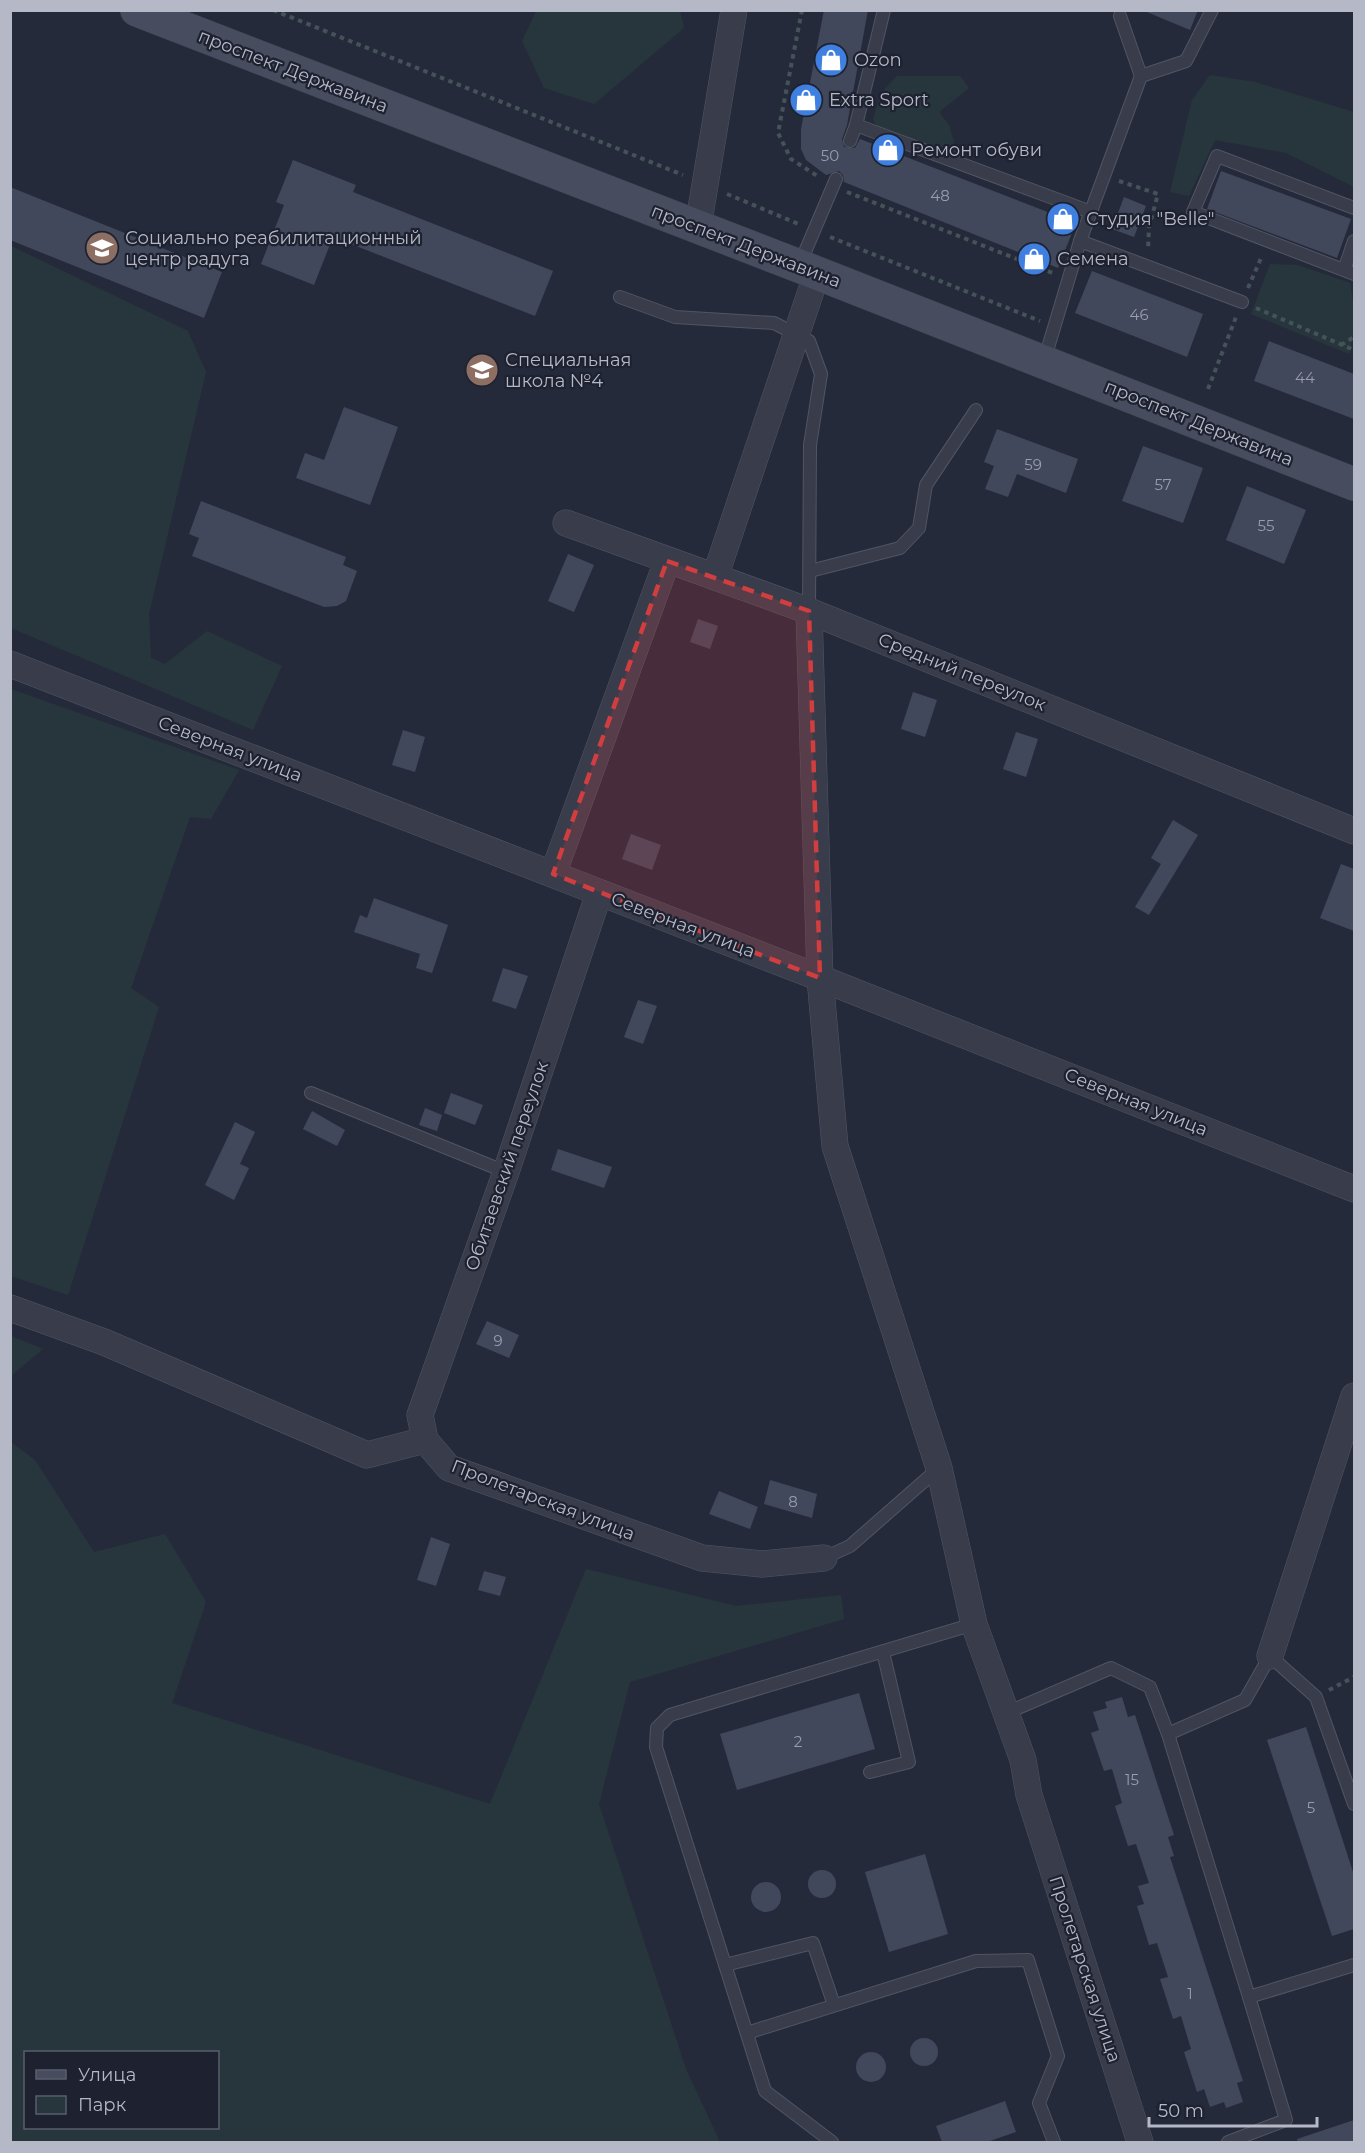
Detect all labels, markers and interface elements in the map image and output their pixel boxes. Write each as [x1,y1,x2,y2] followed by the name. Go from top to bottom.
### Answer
[195,25,391,117] street label: проспект Державина
[813,42,849,78] shop icon: Ozon
[854,49,902,71] place label: Ozon
[788,82,824,118] shop icon: Extra Sport
[829,89,929,111] place label: Extra Sport
[870,132,906,168] shop icon: Ремонт обуви
[911,139,1042,161] place label: Ремонт обуви
[821,146,839,165] house number: 50
[930,186,950,205] house number: 48
[648,200,844,292] street label: проспект Державина
[1045,201,1081,237] shop icon: Студия "Belle"
[1086,208,1214,230] place label: Студия "Belle"
[125,227,422,270] place label: Социально реабилитационный центр радуга
[84,230,120,266] school or university icon: Социально реабилитационный центр радуга
[1016,241,1052,277] shop icon: Семена
[1057,248,1129,270] place label: Семена
[1129,305,1149,324] house number: 46
[505,349,631,392] place label: Специальная школа №4
[464,352,500,388] school or university icon: Специальная школа №4
[1295,368,1315,387] house number: 44
[1102,375,1296,471] street label: проспект Державина
[1024,455,1042,474] house number: 59
[1154,475,1172,494] house number: 57
[1258,516,1274,535] house number: 55
[875,628,1050,716] street label: Средний переулок
[155,711,305,787] street label: Северная улица
[608,887,758,963] street label: Северная улица
[461,1058,553,1274] street label: Обитаевский переулок
[1061,1063,1211,1141] street label: Северная улица
[493,1331,503,1350] house number: 9
[448,1455,638,1545] street label: Пролетарская улица
[788,1492,798,1511] house number: 8
[794,1732,802,1751] house number: 2
[1125,1770,1139,1789] house number: 15
[1307,1798,1315,1817] house number: 5
[1044,1873,1126,2065] street label: Пролетарская улица
[1187,1984,1193,2003] house number: 1
[24,2051,219,2129] legend
[78,2064,136,2086] text: Улица
[1149,2090,1317,2128] scale bar
[78,2094,127,2116] text: Парк
[1158,2100,1204,2122] text: 50 m

